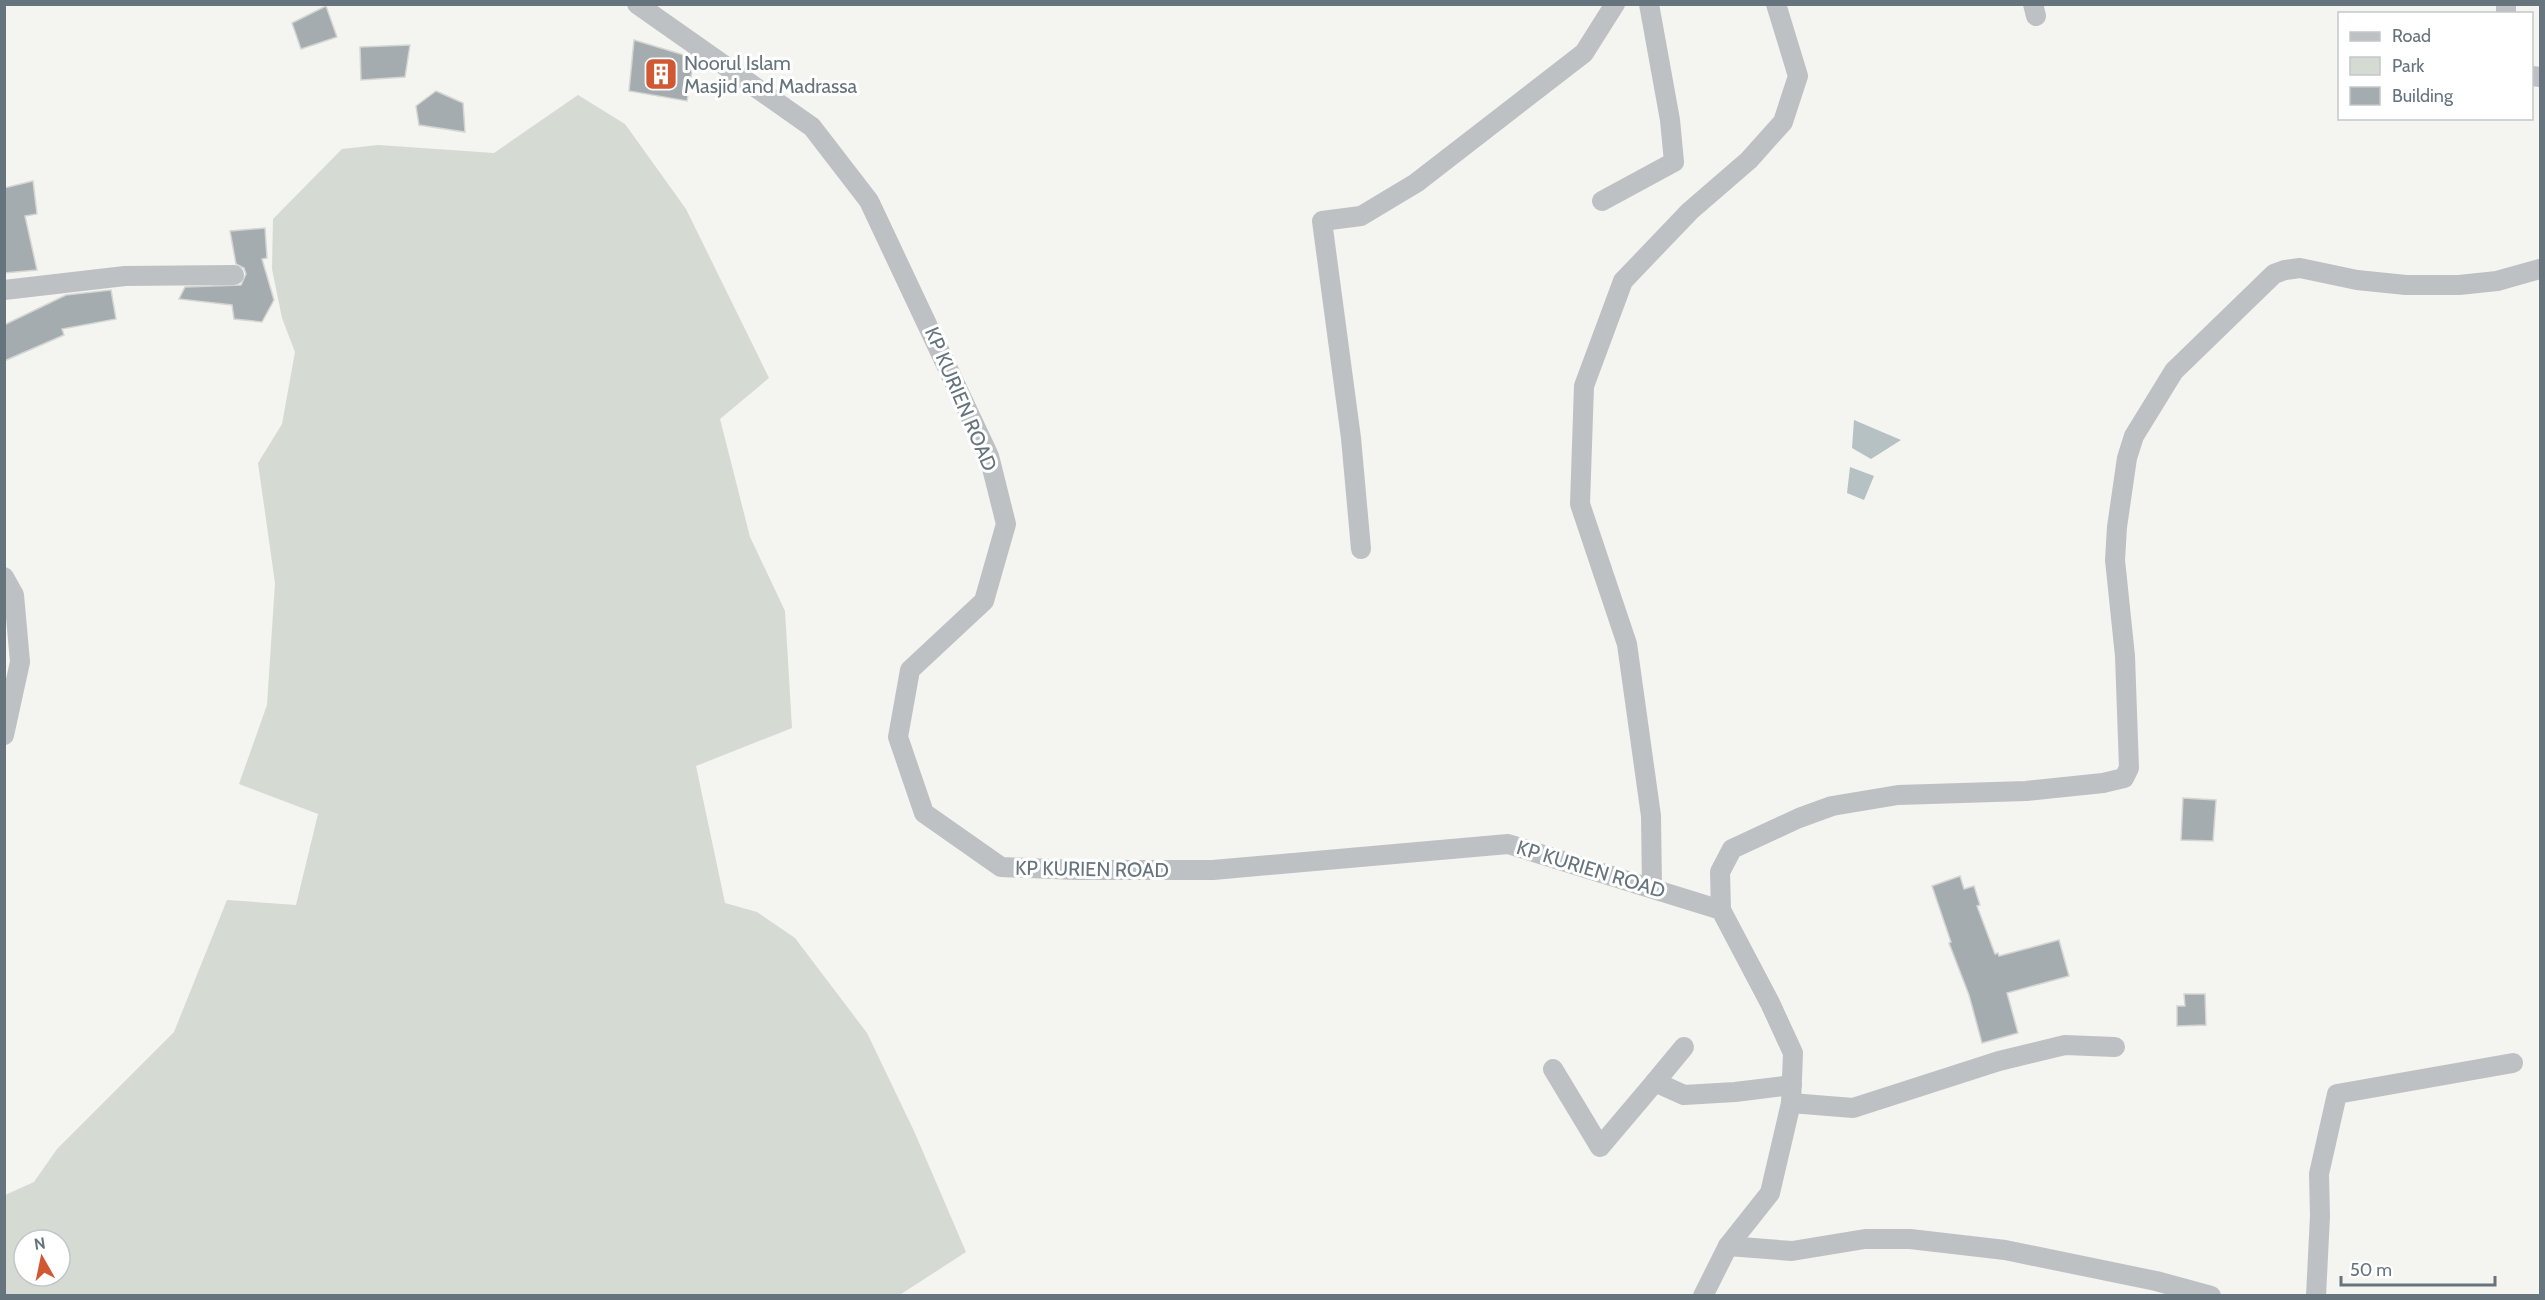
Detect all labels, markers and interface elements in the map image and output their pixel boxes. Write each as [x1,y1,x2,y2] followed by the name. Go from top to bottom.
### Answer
[2338,12,2533,120] legend
[2392,25,2431,47] text: Road
[684,51,858,98] place label: Noorul Islam Masjid and Madrassa
[2392,55,2425,77] text: Park
[643,56,679,92] building icon: Noorul Islam Masjid and Madrassa
[2392,85,2454,107] text: Building
[920,323,1002,475] street label: KP KURIEN ROAD
[1514,835,1668,903] street label: KP KURIEN ROAD
[1015,856,1169,882] street label: KP KURIEN ROAD
[12,1228,72,1288] north arrow
[33,1233,47,1254] text: N
[2341,1249,2496,1287] scale bar
[2350,1259,2392,1281] text: 50 m

